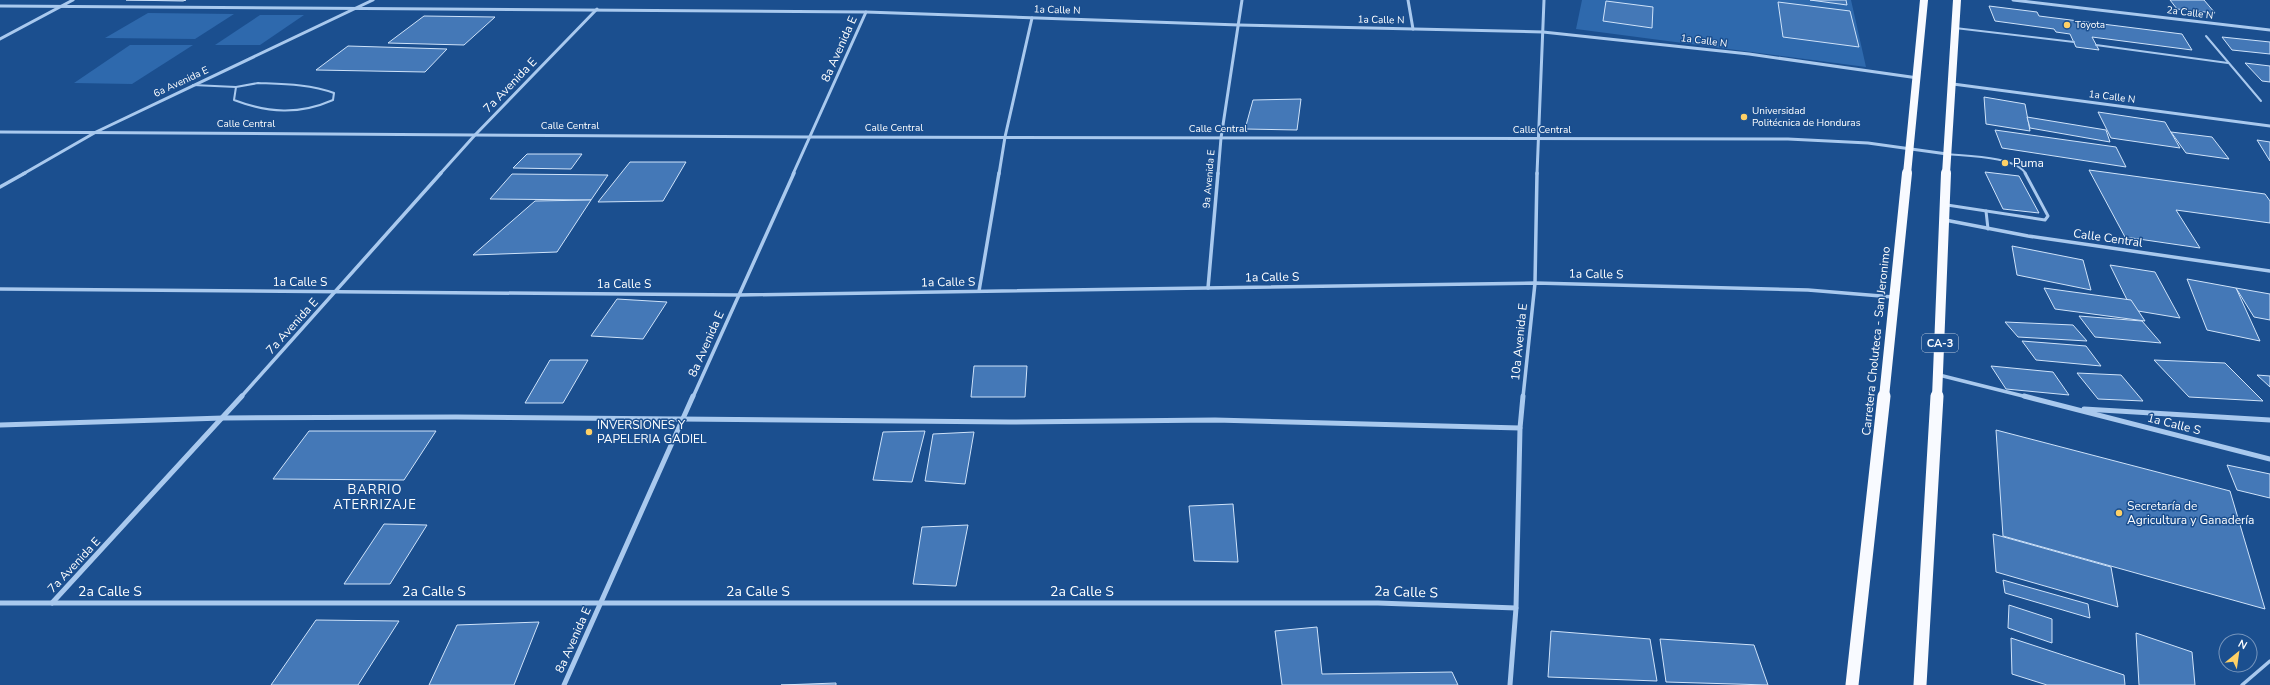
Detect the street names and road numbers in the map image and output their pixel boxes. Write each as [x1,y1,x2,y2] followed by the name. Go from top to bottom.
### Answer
[1033,2,1081,18] street label: 1a Calle N
[2166,3,2214,23] street label: 2a Calle N
[1357,13,1405,27] street label: 1a Calle N
[817,14,861,84] street label: 8a Avenida E
[1680,31,1728,51] street label: 1a Calle N
[480,54,540,116] street label: 7a Avenida E
[151,63,211,101] street label: 6a Avenida E
[2088,87,2136,107] street label: 1a Calle N
[217,117,275,131] street label: Calle Central
[541,119,599,133] street label: Calle Central
[865,121,923,135] street label: Calle Central
[1189,122,1247,136] street label: Calle Central
[1513,123,1571,137] street label: Calle Central
[1199,149,1219,209] street label: 9a Avenida E
[2072,225,2144,251] street label: Calle Central
[1858,245,1894,436] street label: Carretera Choluteca - San Jeronimo
[1568,266,1624,282] street label: 1a Calle S
[1244,269,1300,285] street label: 1a Calle S
[273,274,327,290] street label: 1a Calle S
[920,274,976,290] street label: 1a Calle S
[597,276,651,292] street label: 1a Calle S
[262,294,322,358] street label: 7a Avenida E
[1507,302,1531,382] street label: 10a Avenida E
[684,309,728,379] street label: 8a Avenida E
[1922,334,1958,352] road number: CA-3
[2145,410,2203,438] street label: 1a Calle S
[44,534,104,596] street label: 7a Avenida E
[1374,581,1439,603] street label: 2a Calle S
[78,582,142,601] street label: 2a Calle S
[402,582,466,601] street label: 2a Calle S
[726,582,790,601] street label: 2a Calle S
[1050,582,1114,601] street label: 2a Calle S
[551,605,595,675] street label: 8a Avenida E

